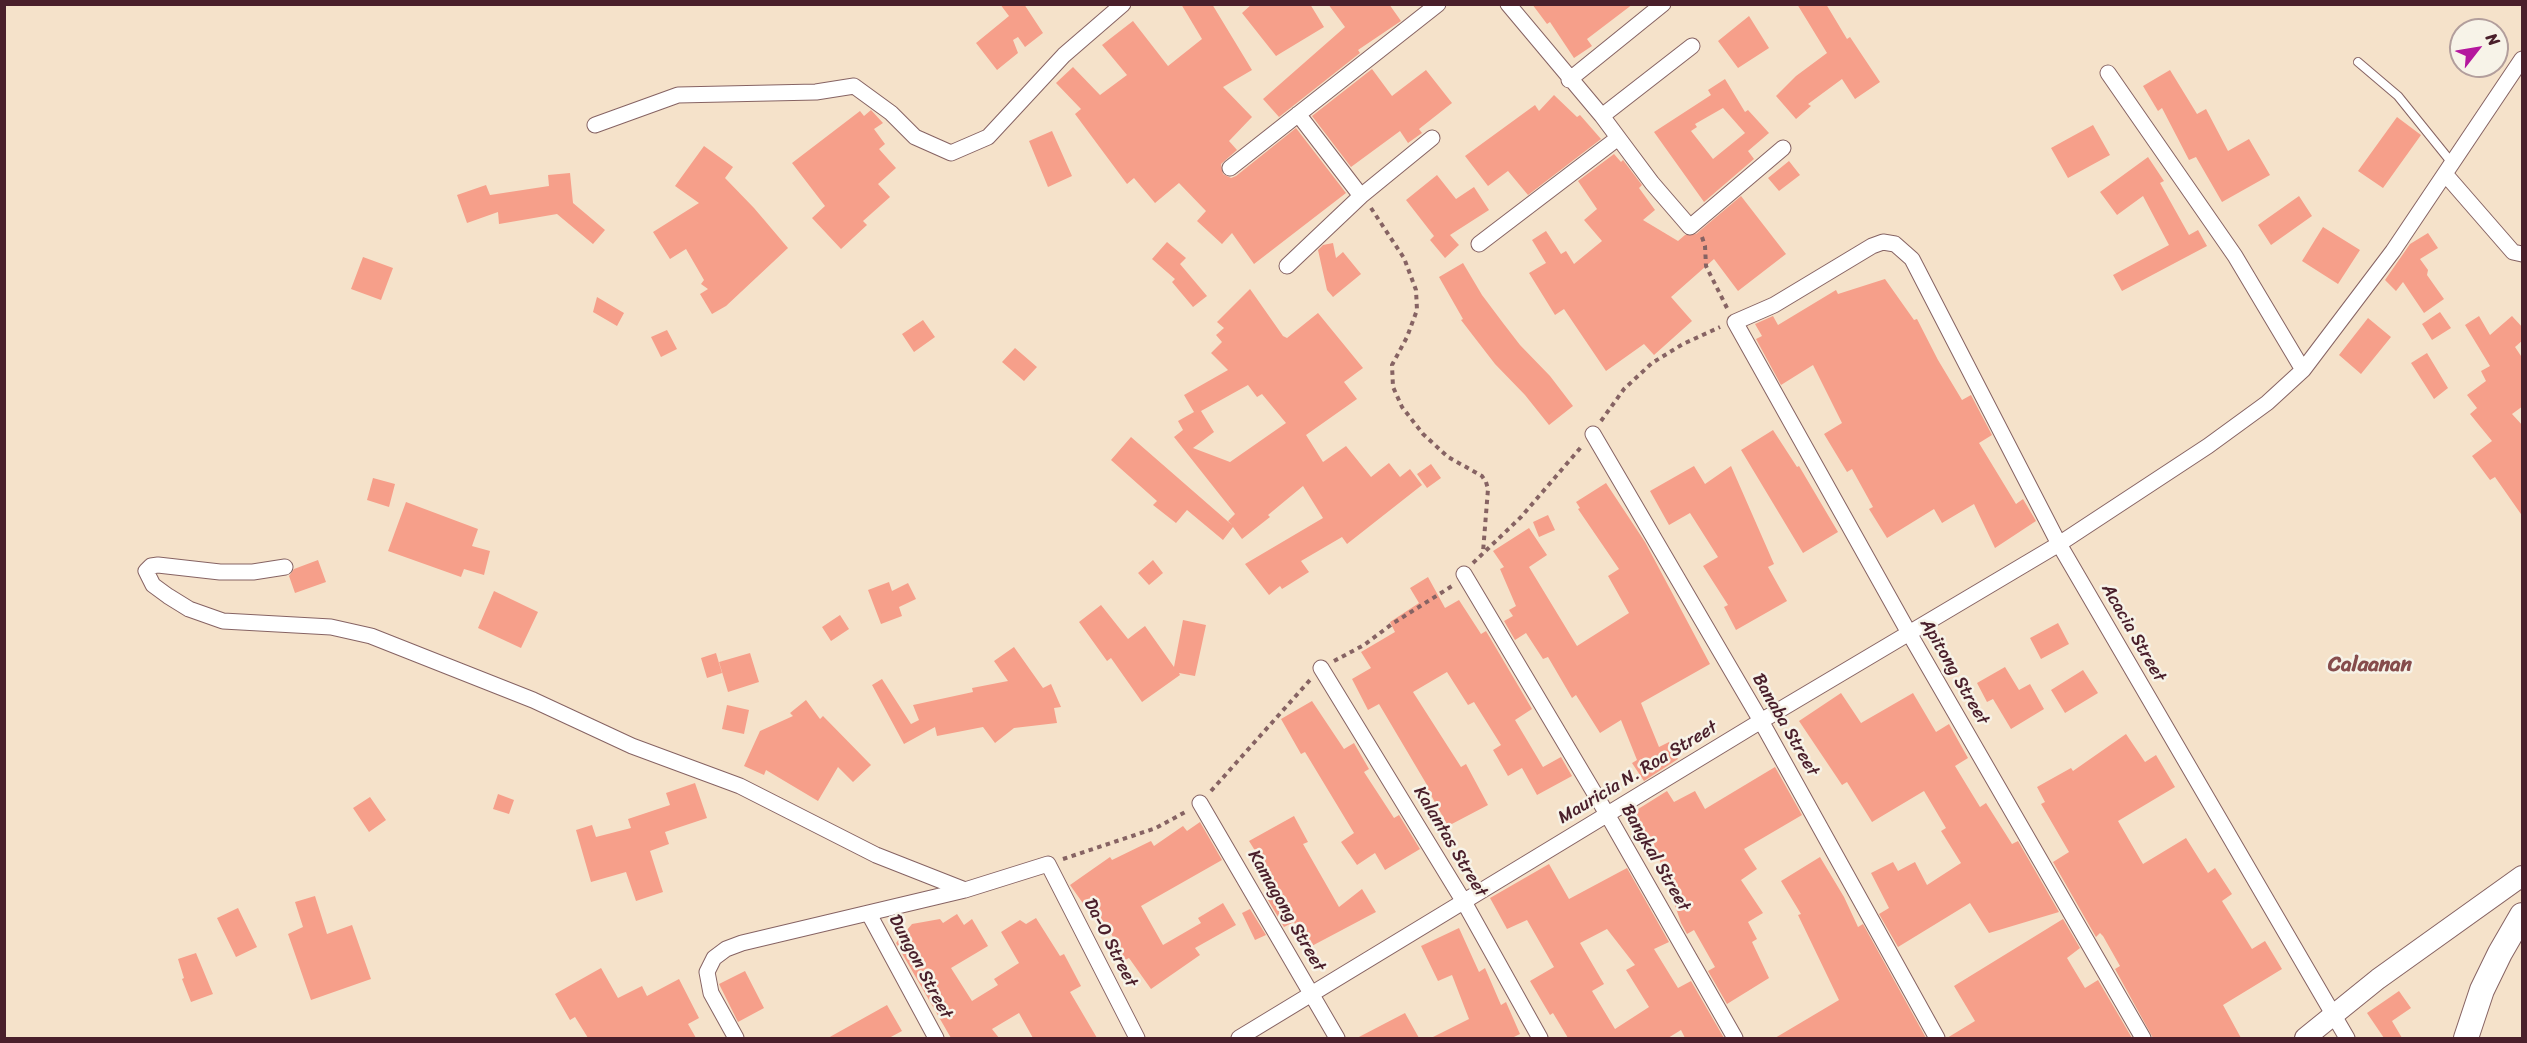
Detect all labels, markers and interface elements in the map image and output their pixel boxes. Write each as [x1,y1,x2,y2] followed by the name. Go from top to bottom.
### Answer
[2449,18,2509,78] north arrow
[2478,27,2508,52] text: N
[2096,580,2170,686] street label: Acacia Street
[1915,615,1993,729] street label: Apitong Street
[2328,653,2412,679] district label: Calaanan
[1747,670,1823,780] street label: Banaba Street
[1554,717,1722,829] street label: Mauricia N. Roa Street
[1408,783,1492,901] street label: Kalantas Street
[1616,801,1694,915] street label: Bangkal Street
[1242,846,1330,976] street label: Kamagong Street
[1078,895,1142,991] street label: Da-O Street
[883,911,957,1023] street label: Dungon Street

